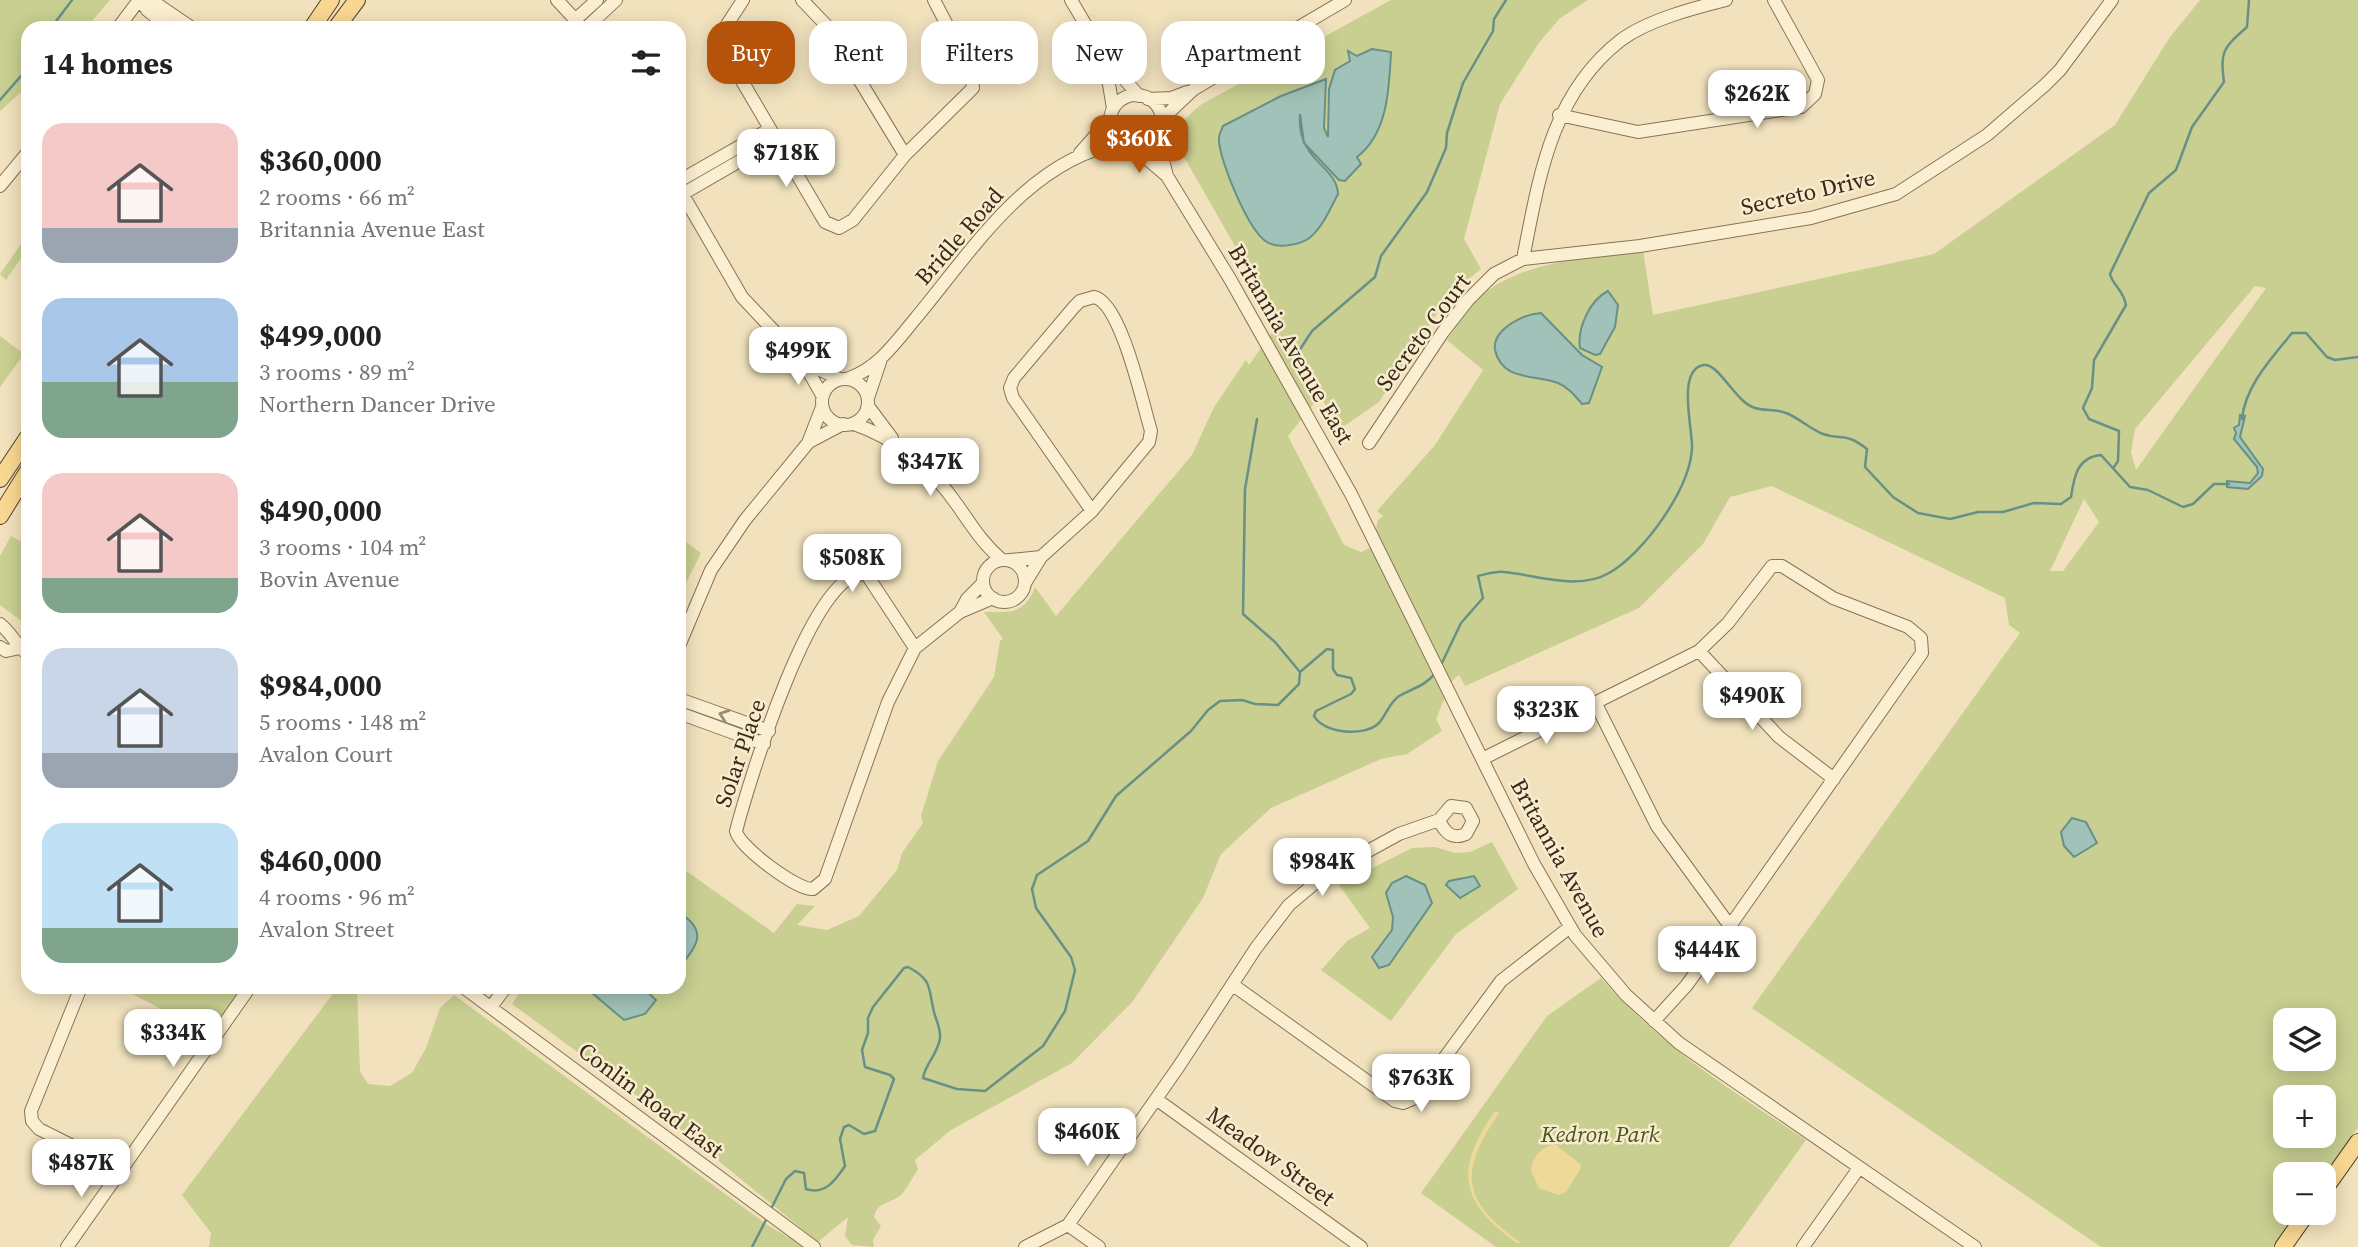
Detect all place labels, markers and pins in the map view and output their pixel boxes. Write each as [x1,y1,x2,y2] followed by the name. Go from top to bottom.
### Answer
[1708,71,1806,130] pin: $262K
[1090,116,1188,175] pin: $360K
[737,130,835,189] pin: $718K
[749,328,847,387] pin: $499K
[881,438,979,498] pin: $347K
[803,534,901,594] pin: $508K
[1703,672,1801,732] pin: $490K
[1497,686,1595,746] pin: $323K
[1273,838,1371,898] pin: $984K
[1658,926,1756,986] pin: $444K
[124,1010,222,1069] pin: $334K
[1372,1054,1470,1114] pin: $763K
[1038,1108,1136,1168] pin: $460K
[32,1140,130,1199] pin: $487K

